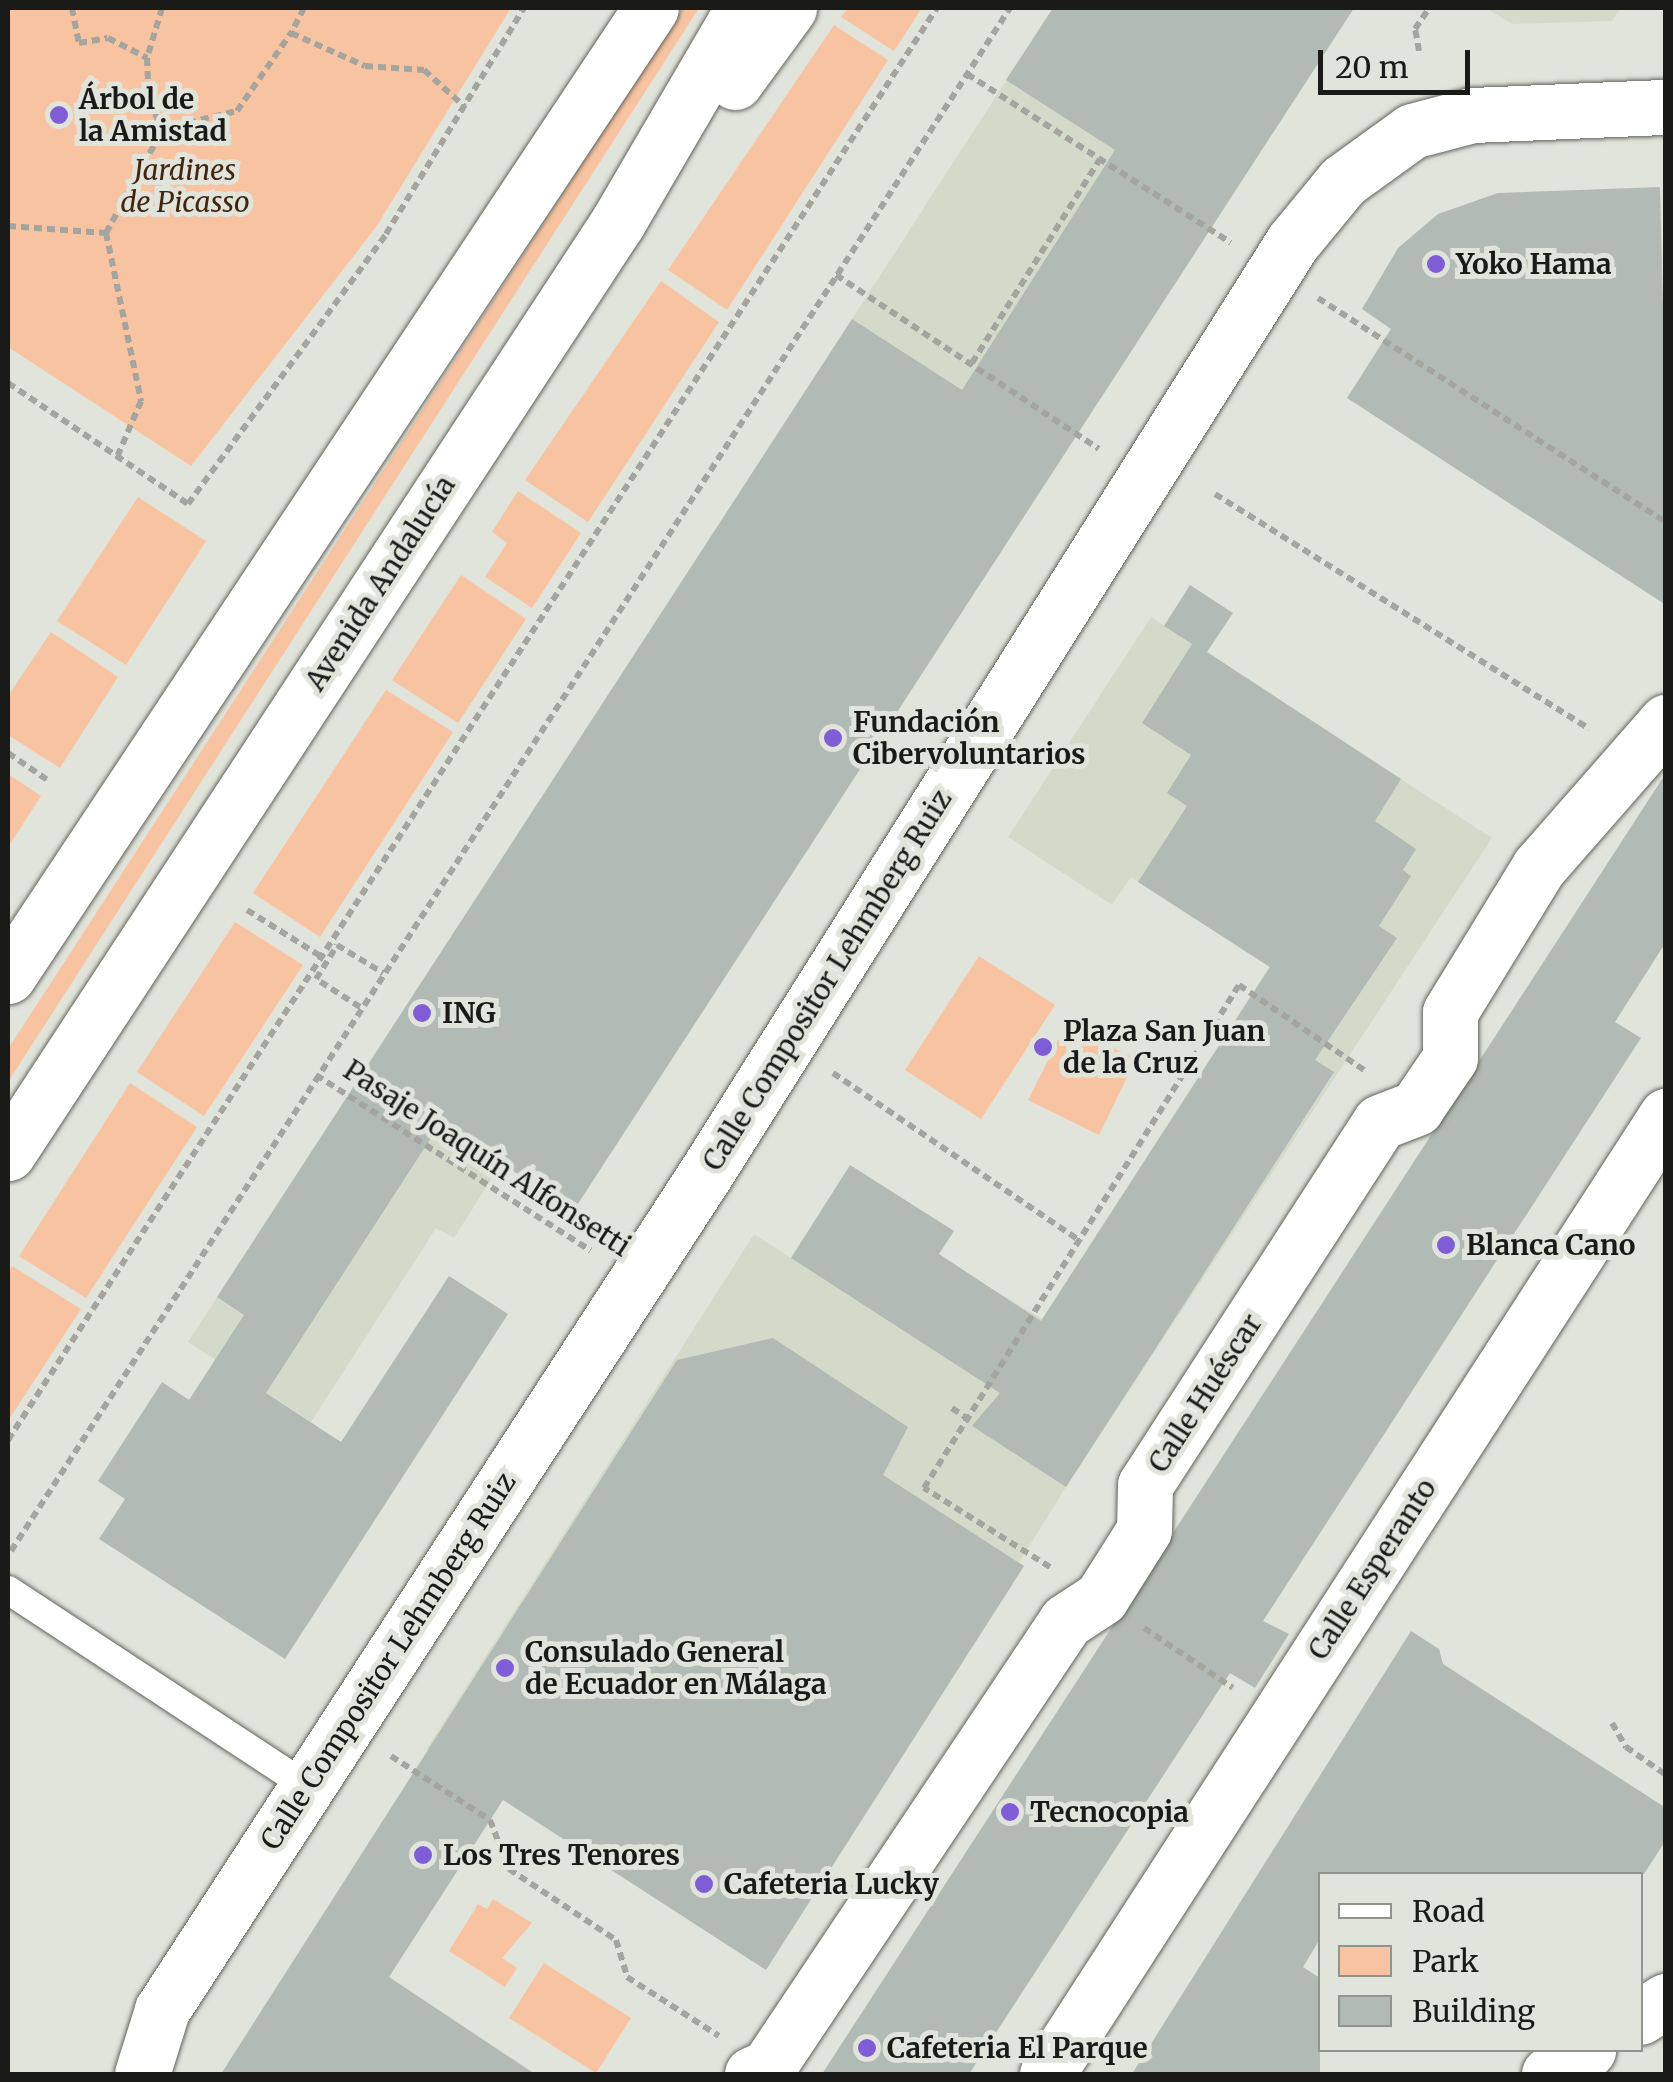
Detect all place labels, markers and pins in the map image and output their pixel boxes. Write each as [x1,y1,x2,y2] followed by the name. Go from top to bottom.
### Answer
[79,82,227,148] place label: Árbol de la Amistad
[48,104,70,126] marker: Árbol de la Amistad
[1456,247,1612,281] place label: Yoko Hama
[1425,253,1447,275] marker: Yoko Hama
[853,705,1086,771] place label: Fundación Cibervoluntarios
[822,727,844,749] marker: Fundación Cibervoluntarios
[442,996,496,1030] place label: ING
[411,1002,433,1024] marker: ING
[1063,1014,1265,1080] place label: Plaza San Juan de la Cruz
[1032,1036,1054,1058] marker: Plaza San Juan de la Cruz
[1466,1228,1635,1262] place label: Blanca Cano
[1435,1234,1457,1256] marker: Blanca Cano
[525,1635,827,1701] place label: Consulado General de Ecuador en Málaga
[494,1657,516,1679] marker: Consulado General de Ecuador en Málaga
[1030,1795,1189,1829] place label: Tecnocopia
[999,1801,1021,1823] marker: Tecnocopia
[443,1838,680,1872] place label: Los Tres Tenores
[412,1844,434,1866] marker: Los Tres Tenores
[724,1867,939,1901] place label: Cafeteria Lucky
[693,1873,715,1895] marker: Cafeteria Lucky
[887,2031,1148,2065] place label: Cafeteria El Parque
[856,2037,878,2059] marker: Cafeteria El Parque

